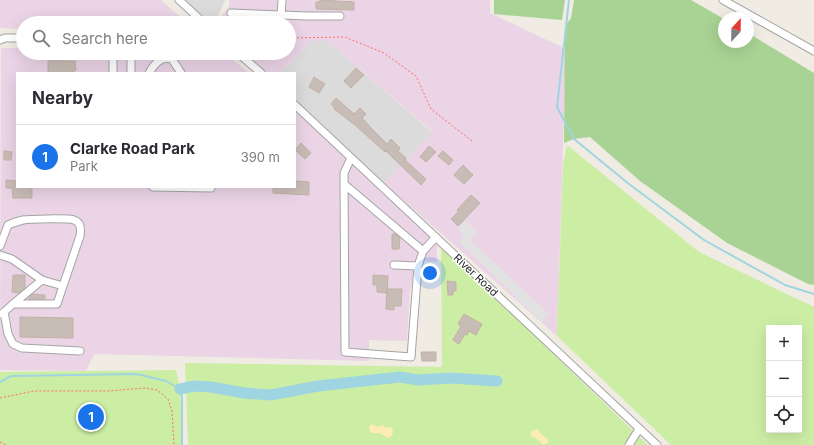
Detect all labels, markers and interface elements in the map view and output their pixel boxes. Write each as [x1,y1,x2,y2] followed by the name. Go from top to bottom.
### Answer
[718,12,754,48] north arrow
[16,16,296,60] search box
[30,27,52,49] icon: search
[62,29,148,48] text: Search here
[32,88,93,108] text: Nearby
[70,139,195,158] text: Clarke Road Park
[42,149,48,165] text: 1
[241,149,280,165] text: 390 m
[70,158,98,174] text: Park
[451,251,501,299] street label: River Road
[420,263,440,283] your location
[766,325,802,433] map controls
[766,325,802,361] button: +
[766,361,802,397] button: −
[766,397,802,433] button: locate
[78,402,104,432] pin: 1

